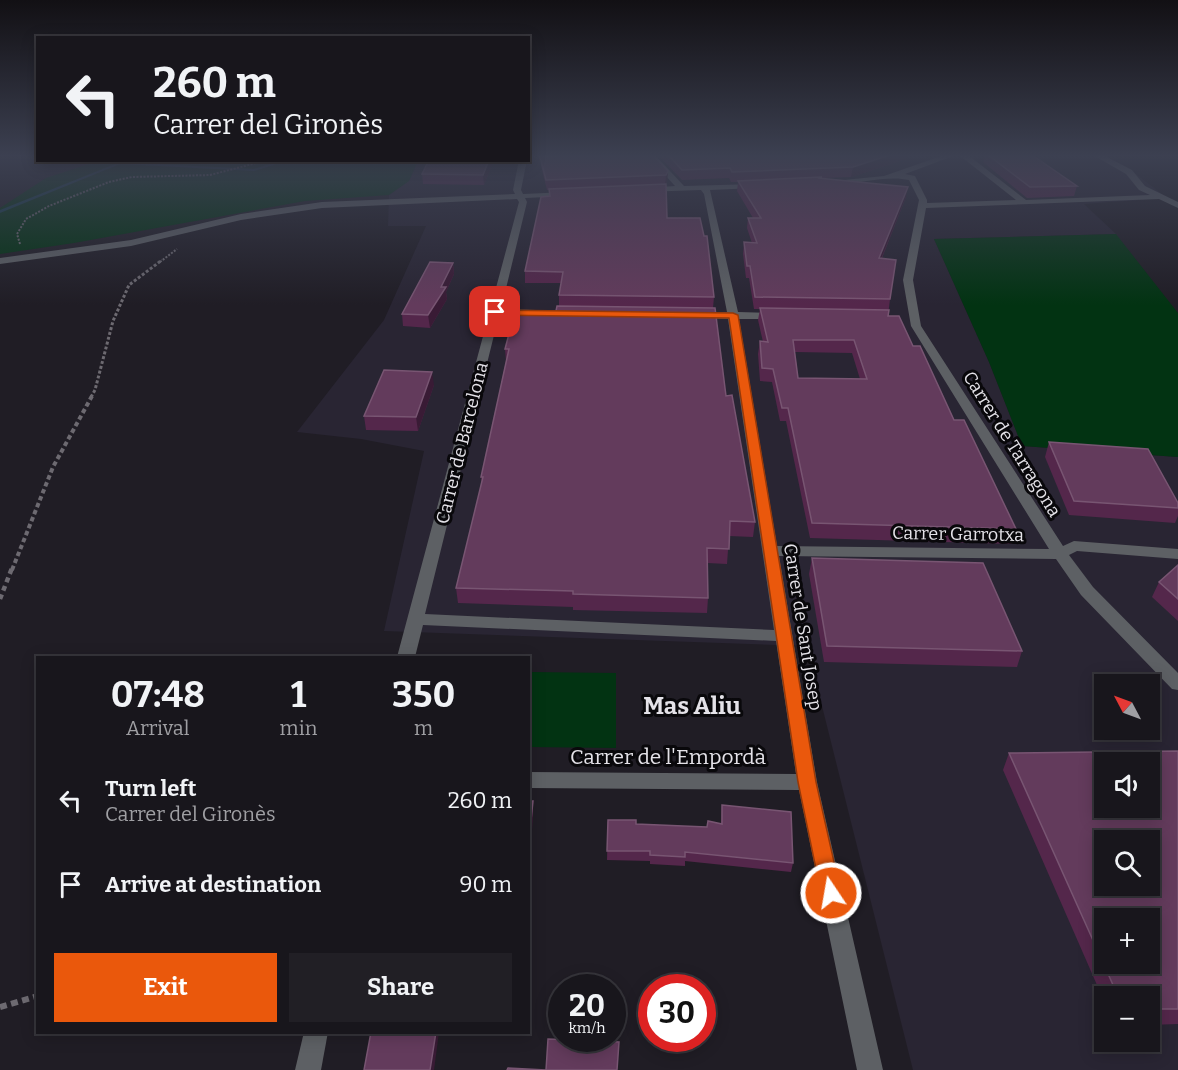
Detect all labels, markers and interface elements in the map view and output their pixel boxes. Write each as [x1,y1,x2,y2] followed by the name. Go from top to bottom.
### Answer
[153,58,276,108] text: 260 m
[54,60,132,138] icon: left
[153,109,383,141] text: Carrer del Gironès
[469,286,520,337] pin
[478,295,511,328] icon: arrive
[431,360,493,526] street label: Carrer de Barcelona
[958,367,1066,521] street label: Carrer de Tarragona
[892,522,1024,546] street label: Carrer Garrotxa
[779,542,827,712] street label: Carrer de Sant Josep
[111,673,205,717] text: 07:48
[291,673,306,717] text: 1
[392,673,455,717] text: 350
[1094,674,1160,740] north arrow
[1094,674,1160,1052] map controls
[643,692,741,720] district label: Mas Aliu
[126,716,189,740] text: Arrival
[280,716,317,740] text: min
[414,716,433,740] text: m
[570,744,766,770] street label: Carrer de l'Empordà
[1094,752,1160,818] button: sound
[105,775,197,802] text: Turn left
[54,784,87,817] icon: left
[448,787,512,814] text: 260 m
[105,802,276,826] text: Carrer del Gironès
[1094,830,1160,896] button: search
[799,861,863,925] position arrow
[54,868,87,901] icon: arrive
[105,871,321,898] text: Arrive at destination
[460,871,512,898] text: 90 m
[1094,908,1160,974] button: +
[54,953,277,1022] button: Exit
[289,953,512,1022] button: Share
[638,974,716,1052] speed limit sign: 30
[1094,986,1160,1052] button: −
[569,988,605,1024] text: 20
[568,1019,606,1037] text: km/h

